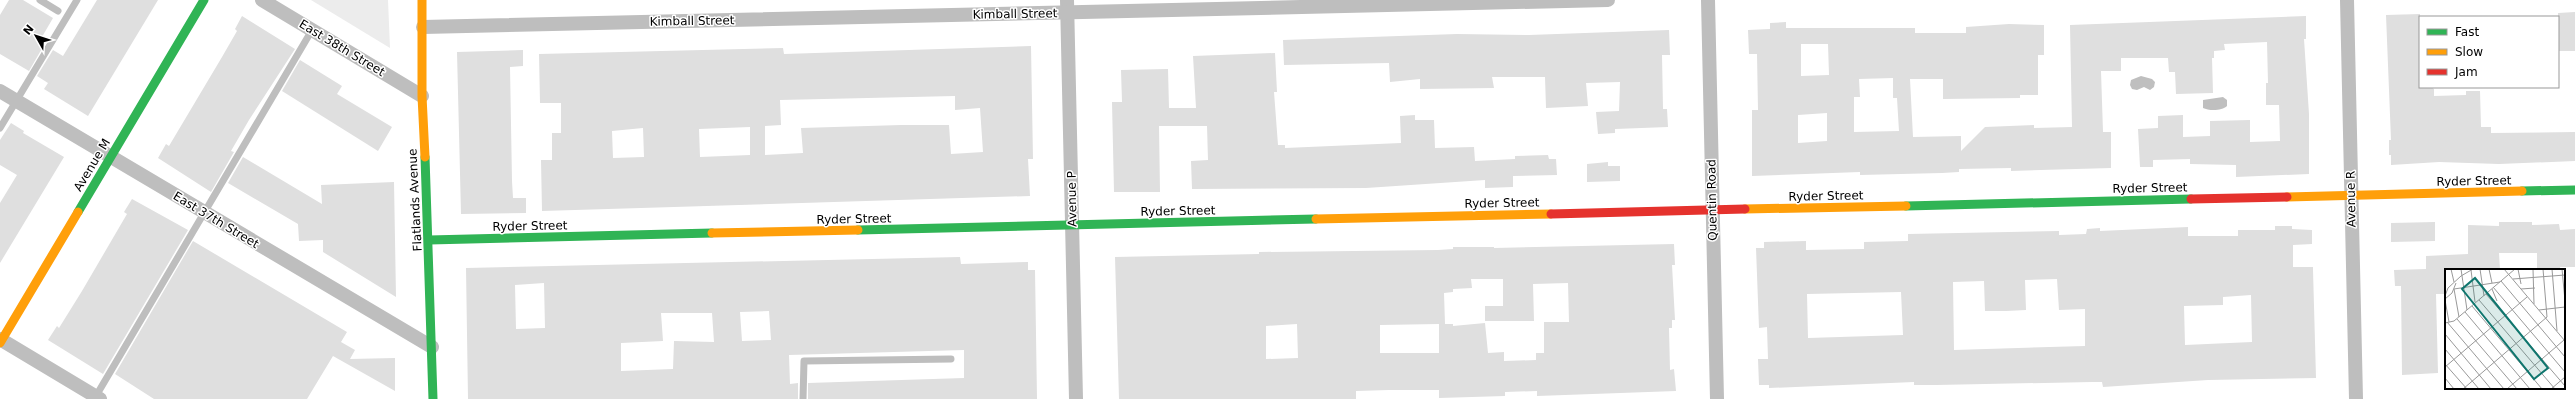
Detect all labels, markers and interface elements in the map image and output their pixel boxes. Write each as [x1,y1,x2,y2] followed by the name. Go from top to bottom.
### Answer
[972,6,1058,22] street label: Kimball Street
[649,13,735,29] street label: Kimball Street
[16,16,56,56] north arrow
[2419,16,2559,88] legend
[297,17,388,79] street label: East 38th Street
[21,22,37,38] text: N
[2455,25,2479,39] text: Fast
[2455,45,2483,59] text: Slow
[2454,65,2478,79] text: Jam
[71,136,113,194] street label: Avenue M
[405,148,425,252] street label: Flatlands Avenue
[1704,159,1720,241] street label: Quentin Road
[1065,171,1079,227] street label: Avenue P
[2344,171,2358,227] street label: Avenue R
[2436,173,2512,189] street label: Ryder Street
[2112,180,2188,196] street label: Ryder Street
[1788,188,1864,204] street label: Ryder Street
[171,189,262,251] street label: East 37th Street
[1464,195,1540,211] street label: Ryder Street
[1140,203,1216,219] street label: Ryder Street
[816,211,892,227] street label: Ryder Street
[492,218,568,234] street label: Ryder Street
[2445,269,2565,389] inset map

